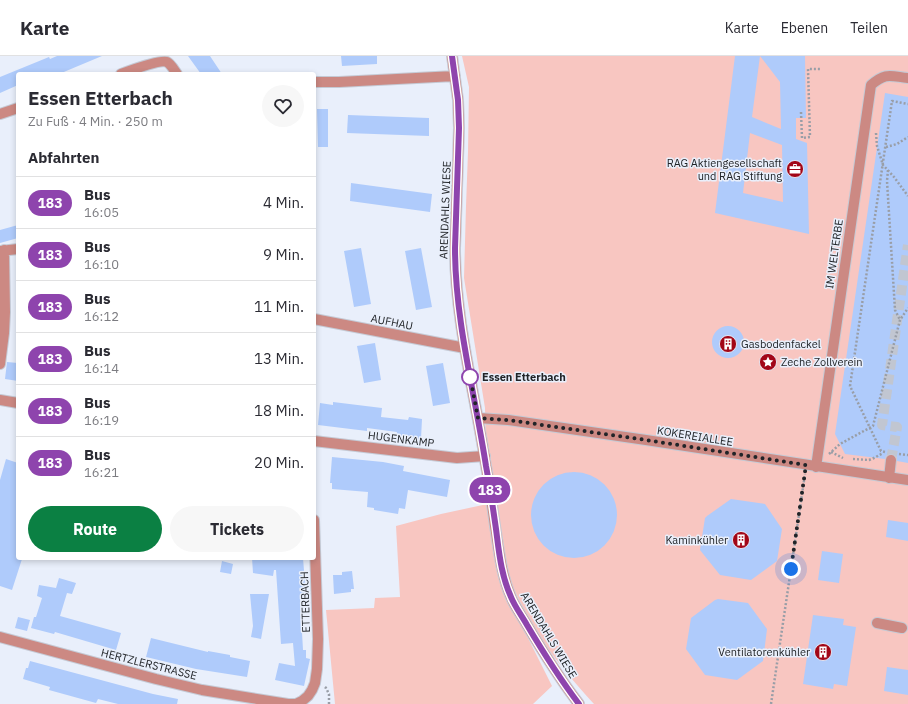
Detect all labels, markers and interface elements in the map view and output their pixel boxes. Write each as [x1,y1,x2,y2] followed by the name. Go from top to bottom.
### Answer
[20,16,69,40] text: Karte
[725,19,759,37] text: Karte
[781,19,828,37] text: Ebenen
[850,19,888,37] text: Teilen
[262,85,304,127] button: heart
[28,86,173,110] text: Essen Etterbach
[28,113,163,130] text: Zu Fuß · 4 Min. · 250 m
[28,148,99,167] text: Abfahrten
[667,156,782,183] place label: RAG Aktiengesellschaft und RAG Stiftung
[785,159,805,179] office icon: RAG Aktiengesellschaft und RAG Stiftung
[436,161,454,259] street label: ARENDAHLS WIESE
[84,185,111,204] text: Bus
[263,193,304,212] text: 4 Min.
[37,194,63,212] text: 183
[84,204,119,221] text: 16:05
[822,218,846,290] street label: IM WELTERBE
[84,237,111,256] text: Bus
[263,245,304,264] text: 9 Min.
[37,246,63,264] text: 183
[84,256,119,273] text: 16:10
[84,289,111,308] text: Bus
[254,297,304,316] text: 11 Min.
[37,298,63,316] text: 183
[84,308,119,325] text: 16:12
[370,311,414,333] street label: AUFHAU
[718,334,738,354] building icon: Gasbodenfackel
[741,337,821,351] place label: Gasbodenfackel
[84,341,111,360] text: Bus
[254,349,304,368] text: 13 Min.
[37,350,63,368] text: 183
[758,352,778,372] place icon: Zeche Zollverein
[781,355,862,369] place label: Zeche Zollverein
[84,360,119,377] text: 16:14
[461,368,479,386] marker: Essen Etterbach
[482,370,566,384] place label: Essen Etterbach
[84,393,111,412] text: Bus
[254,401,304,420] text: 18 Min.
[37,402,63,420] text: 183
[84,412,119,429] text: 16:19
[656,423,734,449] street label: KOKEREIALLEE
[367,428,435,450] street label: HUGENKAMP
[84,445,111,464] text: Bus
[254,453,304,472] text: 20 Min.
[37,454,63,472] text: 183
[84,464,119,481] text: 16:21
[467,477,513,503] line badge: 183
[477,481,503,499] text: 183
[28,506,162,552] button: Route
[170,506,304,552] button: Tickets
[731,530,751,550] building icon: Kaminkühler
[665,533,728,547] place label: Kaminkühler
[781,559,801,579] your location
[297,571,313,633] street label: ETTERBACH
[518,589,580,681] street label: ARENDAHLS WIESE
[813,642,833,662] building icon: Ventilatorenkühler
[100,645,198,683] street label: HERTZLERSTRASSE
[718,645,810,659] place label: Ventilatorenkühler

